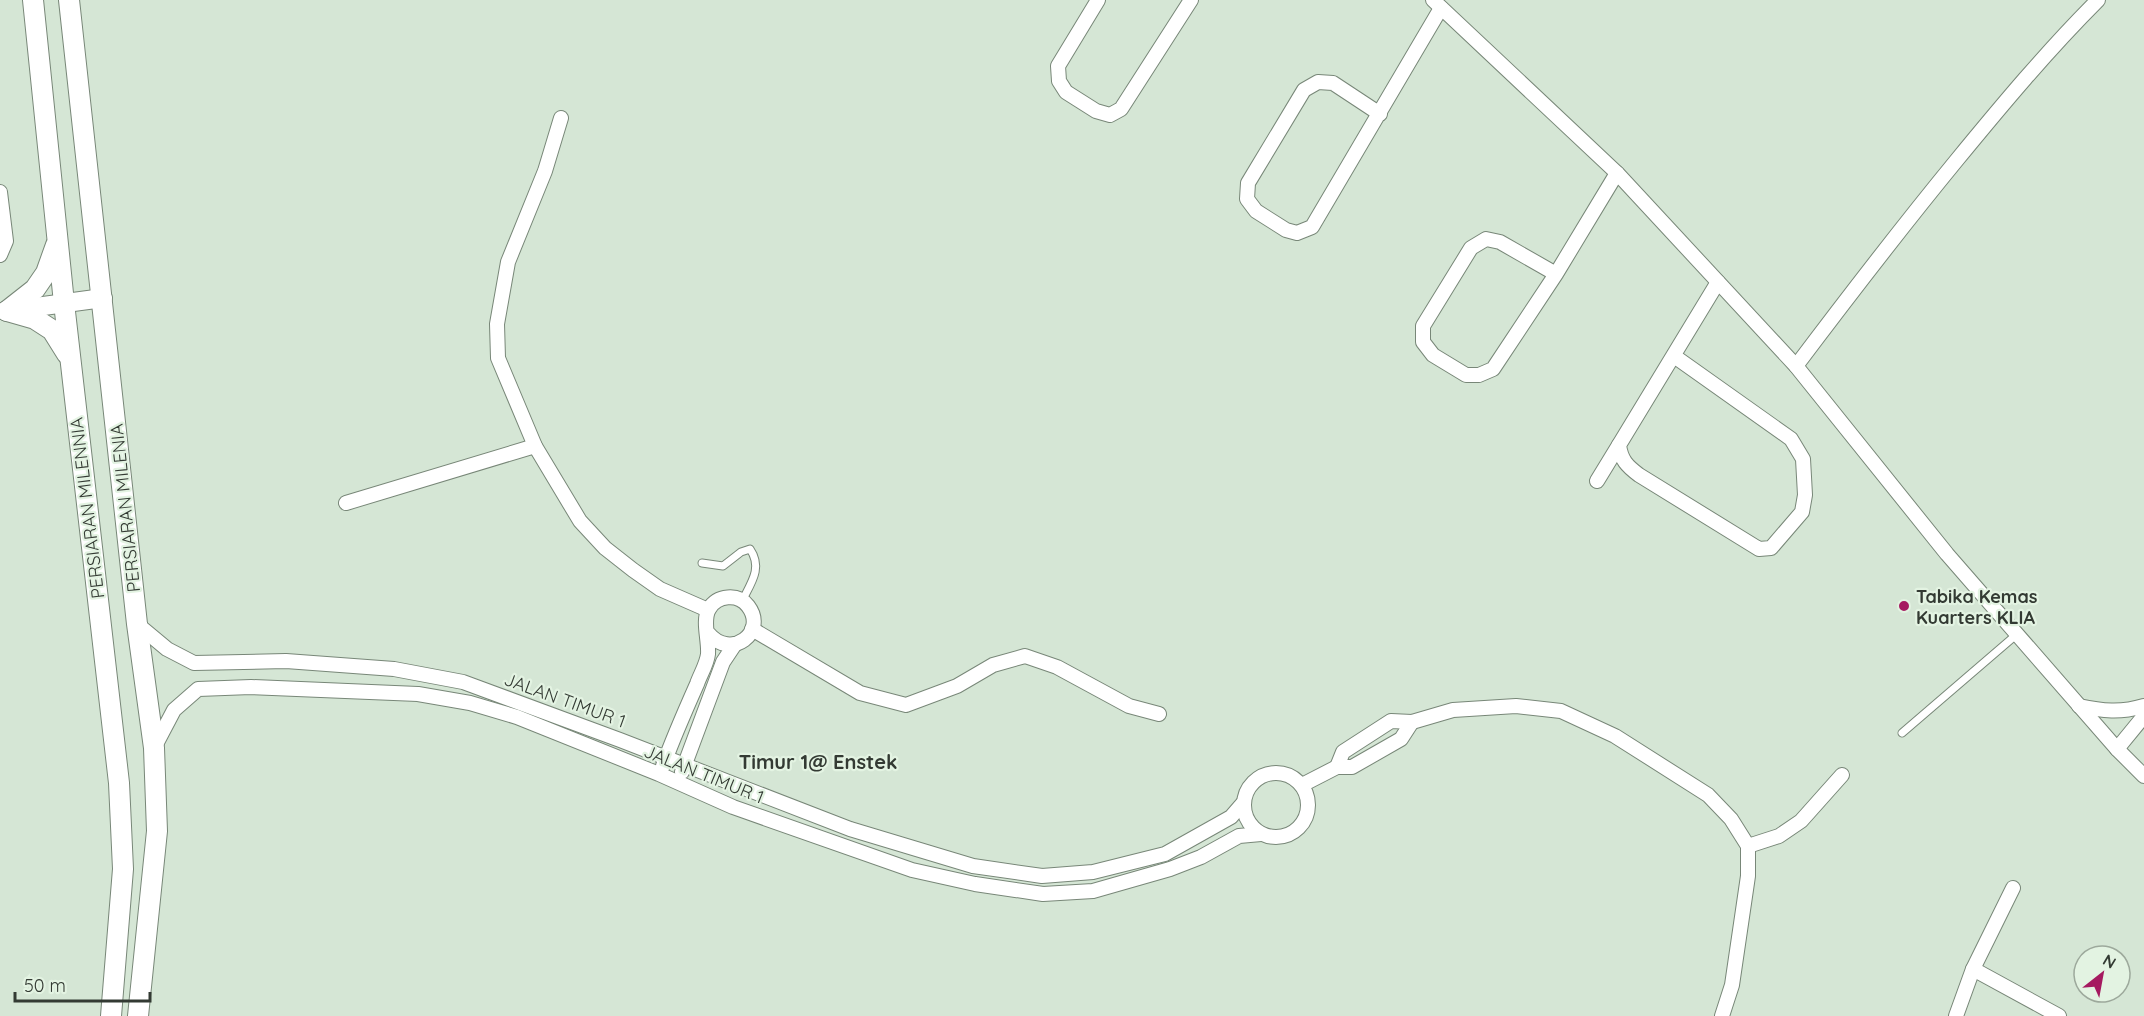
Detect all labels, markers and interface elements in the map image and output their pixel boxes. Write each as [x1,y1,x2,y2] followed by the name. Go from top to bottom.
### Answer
[64,416,110,600] street label: PERSIARAN MILENNIA
[105,422,145,593] street label: PERSIARAN MILENIA
[1916,585,2038,629] place label: Tabika Kemas Kuarters KLIA
[1897,599,1911,613] marker: Tabika Kemas Kuarters KLIA
[501,667,629,733] street label: JALAN TIMUR 1
[641,739,767,809] street label: JALAN TIMUR 1
[739,749,897,774] district label: Timur 1@ Enstek
[2072,944,2132,1004] north arrow
[2100,950,2120,973] text: N
[15,965,150,1003] scale bar
[24,974,66,997] text: 50 m

